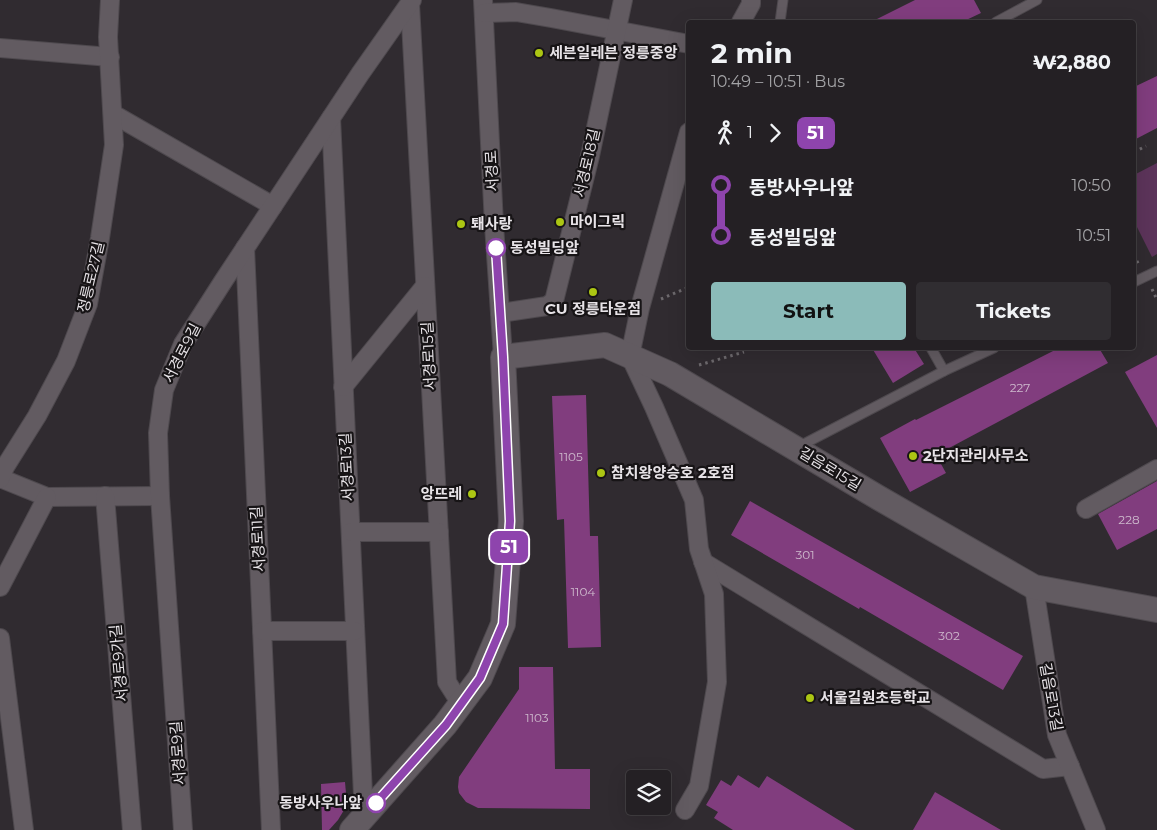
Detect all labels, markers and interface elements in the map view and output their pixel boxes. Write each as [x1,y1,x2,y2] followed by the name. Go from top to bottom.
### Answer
[711,36,793,70] text: 2 min
[549,43,678,62] place label: 세븐일레븐 정릉중앙
[533,47,545,59] marker: 세븐일레븐 정릉중앙
[1033,51,1111,74] text: ₩2,880
[711,72,845,91] text: 10:49 – 10:51 · Bus
[711,119,739,147] icon: walk
[761,119,789,147] icon: forward
[807,122,825,144] text: 51
[747,123,753,142] text: 1
[569,127,604,199] street label: 서경로18길
[481,150,502,192] street label: 서경로
[749,176,854,199] text: 동방사우나앞
[1072,176,1111,195] text: 10:50
[570,212,625,231] place label: 마이그릭
[471,214,513,233] place label: 퇘사랑
[554,216,566,228] marker: 마이그릭
[455,218,467,230] marker: 퇘사랑
[749,226,836,249] text: 동성빌딩앞
[1076,226,1111,245] text: 10:51
[486,238,506,258] marker: 동성빌딩앞
[510,238,579,257] place label: 동성빌딩앞
[73,239,108,314] street label: 정릉로27길
[711,282,906,340] button: Start
[916,282,1111,340] button: Tickets
[587,286,599,298] marker: CU 정릉타운점
[545,299,641,318] place label: CU 정릉타운점
[158,320,205,386] street label: 서경로9길
[417,321,440,391] street label: 서경로15길
[1010,380,1030,395] house number: 227
[335,432,358,502] street label: 서경로13길
[796,443,865,495] street label: 길음로15길
[923,446,1029,465] place label: 2단지관리사무소
[559,449,583,464] house number: 1105
[907,450,919,462] marker: 2단지관리사무소
[611,463,735,482] place label: 참치왕양승호 2호점
[595,467,607,479] marker: 참치왕양승호 2호점
[421,484,462,503] place label: 앙뜨레
[466,488,478,500] marker: 앙뜨레
[246,506,269,572] street label: 서경로11길
[1118,512,1140,527] house number: 228
[486,531,532,563] line badge: 51
[500,536,518,558] text: 51
[795,547,815,562] house number: 301
[571,584,595,599] house number: 1104
[106,623,131,703] street label: 서경로9가길
[938,628,960,643] house number: 302
[1036,661,1067,733] street label: 길음로13길
[820,688,931,707] place label: 서울길원초등학교
[804,692,816,704] marker: 서울길원초등학교
[525,710,549,725] house number: 1103
[166,720,189,786] street label: 서경로9길
[626,770,671,815] map controls
[626,770,671,815] button: layers
[279,793,362,812] place label: 동방사우나앞
[366,793,386,813] marker: 동방사우나앞

